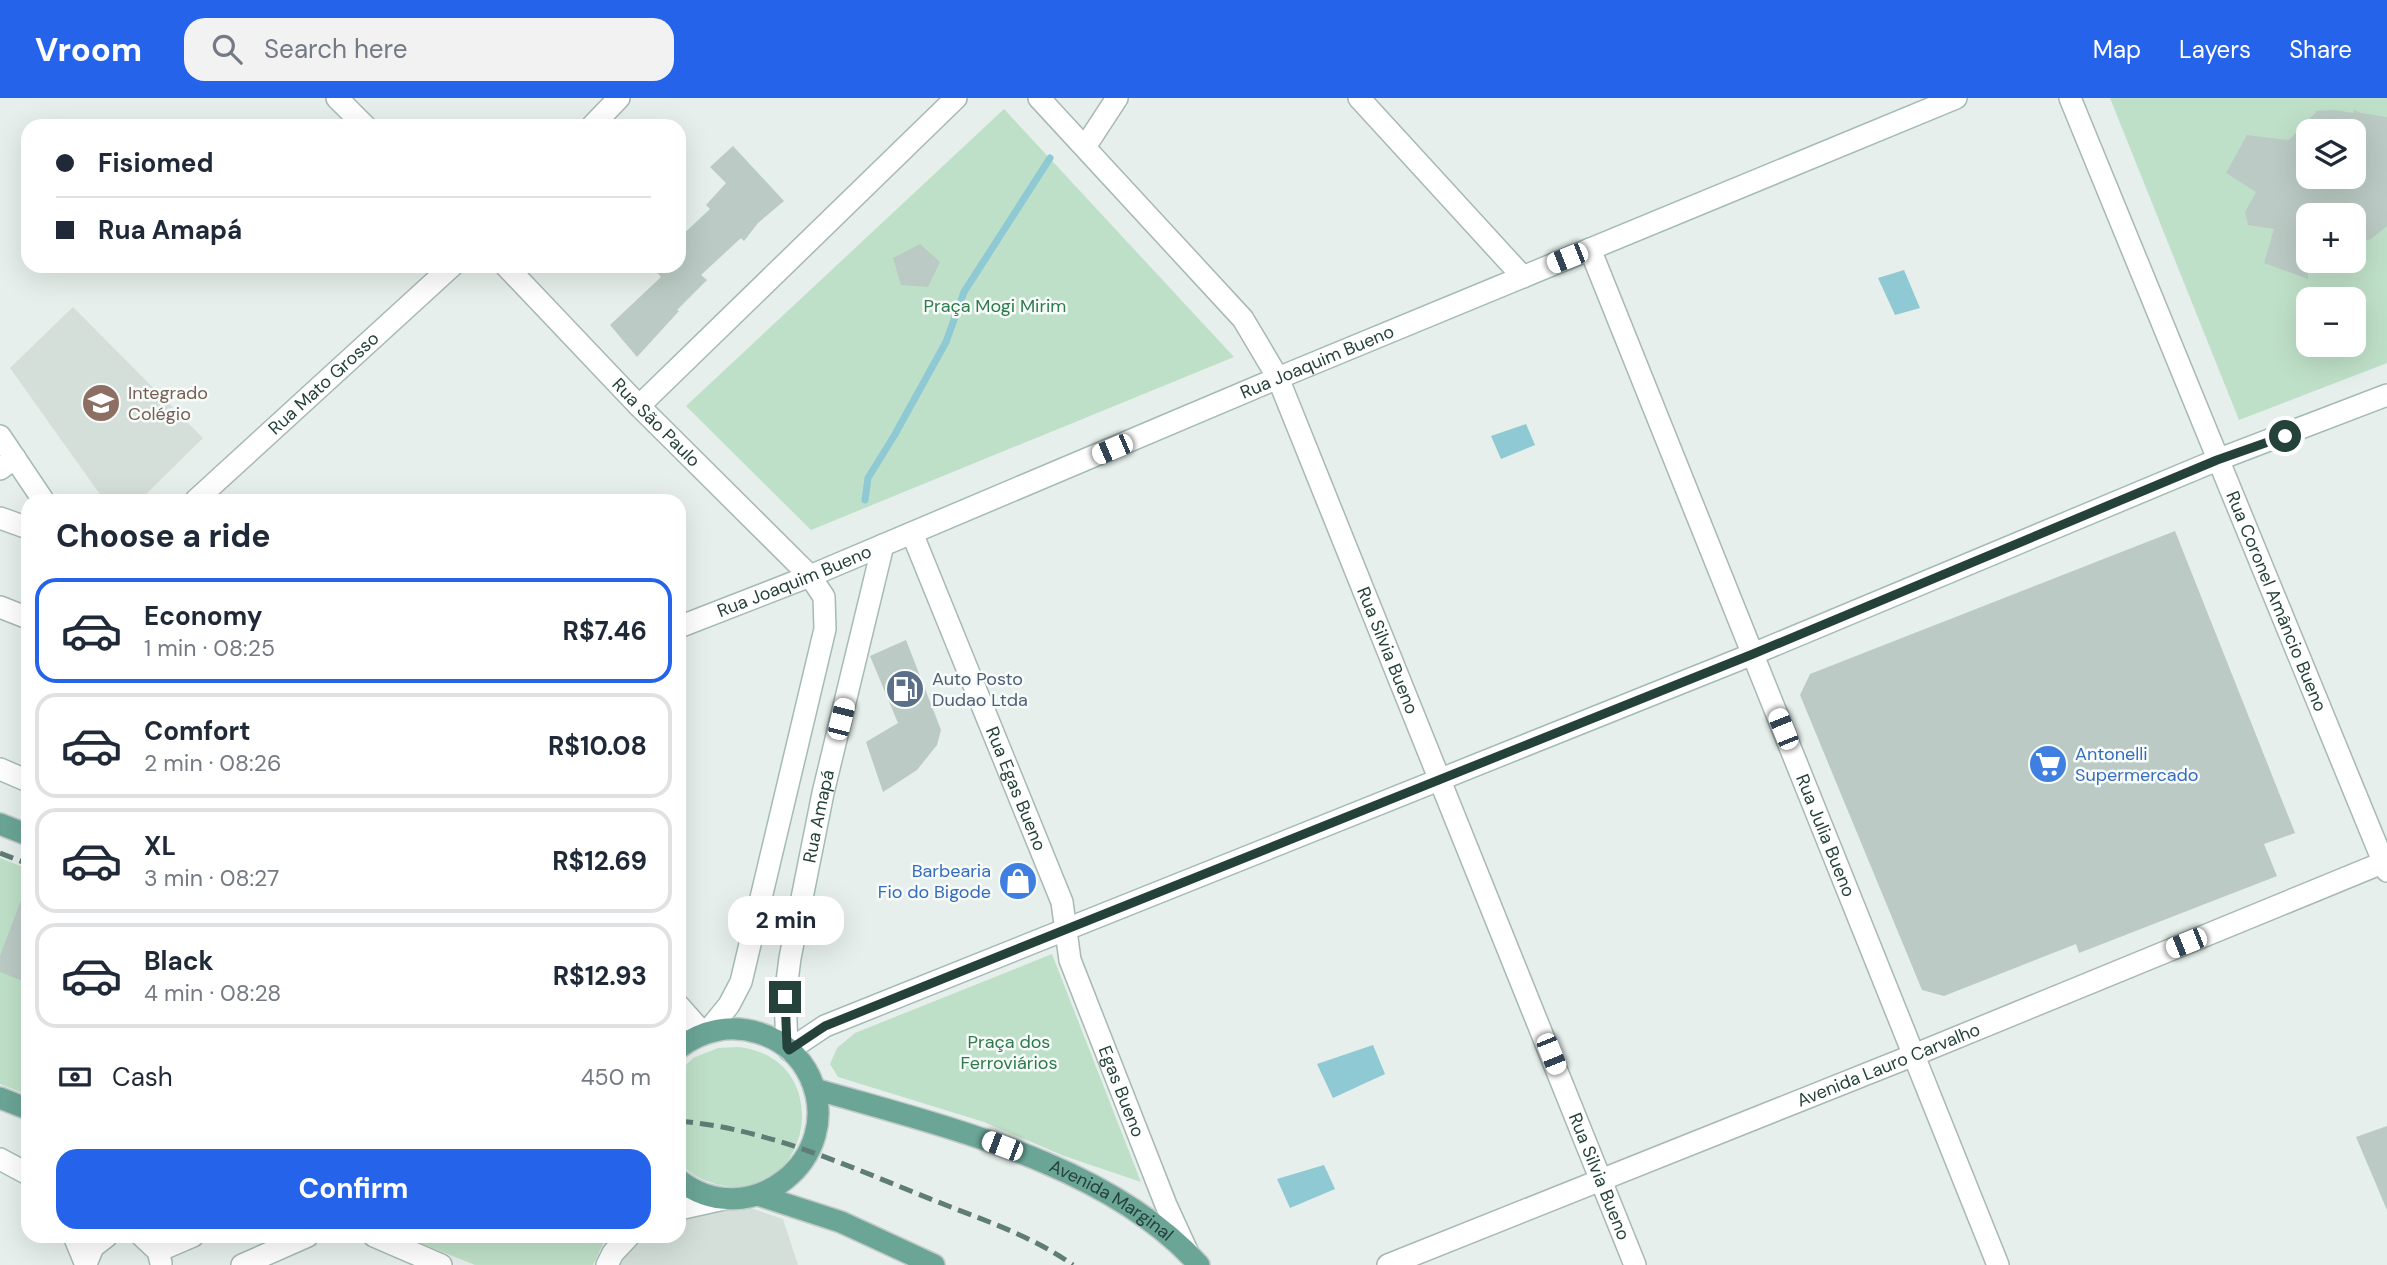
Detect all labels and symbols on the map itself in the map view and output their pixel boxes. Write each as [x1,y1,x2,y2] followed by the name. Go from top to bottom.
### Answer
[1544,240,1591,276] car
[924,294,1066,318] park label: Praça Mogi Mirim
[1237,319,1398,405] street label: Rua Joaquim Bueno
[263,326,384,440] street label: Rua Mato Grosso
[607,373,706,472] street label: Rua São Paulo
[128,381,208,426] place label: Integrado Colégio
[80,382,122,424] school or university icon: Integrado Colégio
[2269,420,2301,452] route start
[1089,431,1136,467] car
[2220,487,2332,715] street label: Rua Coronel Amâncio Bueno
[714,539,875,623] street label: Rua Joaquim Bueno
[1351,583,1424,718] street label: Rua Silvia Bueno
[932,667,1028,712] place label: Auto Posto Dudao Ltda
[884,668,926,710] fuel station icon: Auto Posto Dudao Ltda
[826,696,857,742] car
[1766,706,1801,752] car
[980,723,1052,854] street label: Rua Egas Bueno
[2075,742,2199,787] place label: Antonelli Supermercado
[2027,743,2069,785] supermarket icon: Antonelli Supermercado
[797,767,840,865] street label: Rua Amapá
[1790,771,1861,900] street label: Rua Julia Bueno
[878,859,991,904] place label: Barbearia Fio do Bigode
[997,860,1039,902] shop icon: Barbearia Fio do Bigode
[727,895,843,944] callout: 2 min
[2163,925,2210,961] car
[769,981,801,1013] route end
[1793,1017,1984,1113] street label: Avenida Lauro Carvalho
[961,1030,1057,1075] park label: Praça dos Ferroviários
[1534,1031,1569,1077] car
[1093,1042,1150,1141] street label: Egas Bueno
[1563,1109,1636,1244] street label: Rua Silvia Bueno
[979,1129,1026,1163] car
[1046,1154,1179,1246] street label: Avenida Marginal

